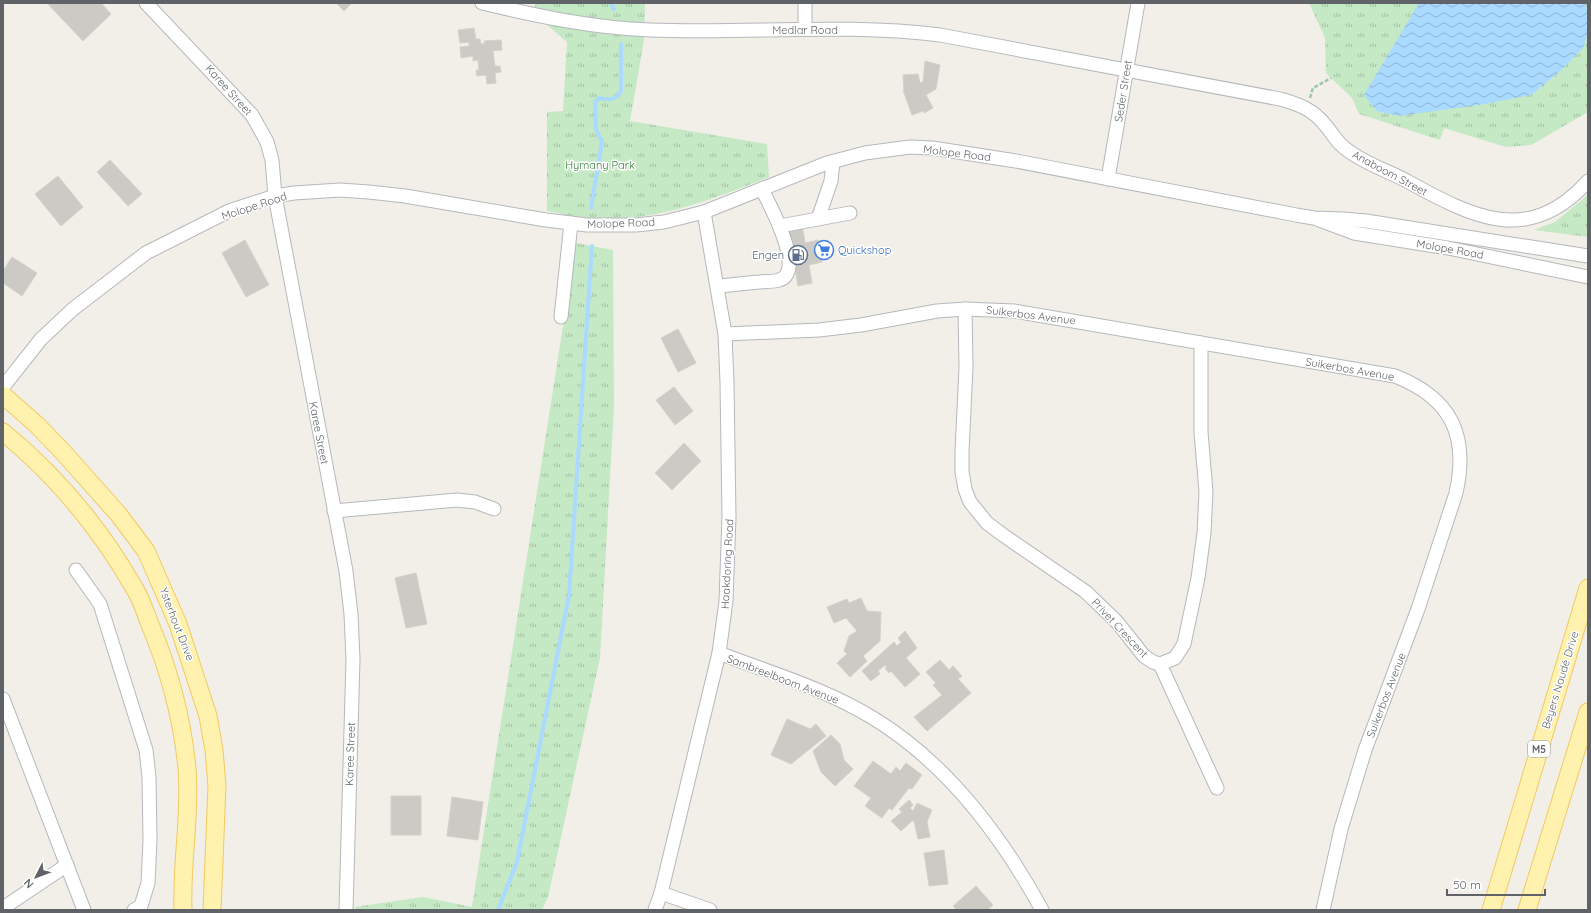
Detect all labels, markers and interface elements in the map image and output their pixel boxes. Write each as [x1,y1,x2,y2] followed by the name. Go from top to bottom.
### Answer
[772,23,838,37] street label: Medlar Road
[1111,59,1135,123] street label: Seder Street
[203,62,256,119] street label: Karee Street
[922,142,992,164] street label: Molope Road
[1350,147,1430,199] street label: Anaboom Street
[565,158,635,172] park label: Hymany Park
[220,189,288,223] street label: Molope Road
[587,215,655,231] street label: Molope Road
[1415,236,1485,262] street label: Molope Road
[813,239,835,261] supermarket icon: Quickshop
[838,243,892,257] place label: Quickshop
[787,244,809,266] fuel station icon: Engen
[752,248,784,262] place label: Engen
[985,303,1077,327] street label: Suikerbos Avenue
[1304,354,1396,384] street label: Suikerbos Avenue
[306,400,332,466] street label: Karee Street
[718,518,736,610] street label: Haakdoring Road
[157,585,197,663] street label: Ysterhout Drive
[1089,595,1151,661] street label: Privet Crescent
[1538,630,1582,730] street label: Beyers Naudé Drive
[1363,650,1409,740] street label: Suikerbos Avenue
[725,651,841,707] street label: Sambreelboom Avenue
[342,722,358,786] street label: Karee Street
[1528,741,1550,757] road number: M5
[16,857,56,897] north arrow
[1447,871,1545,897] scale bar
[21,876,36,891] text: N
[1453,877,1481,892] text: 50 m

